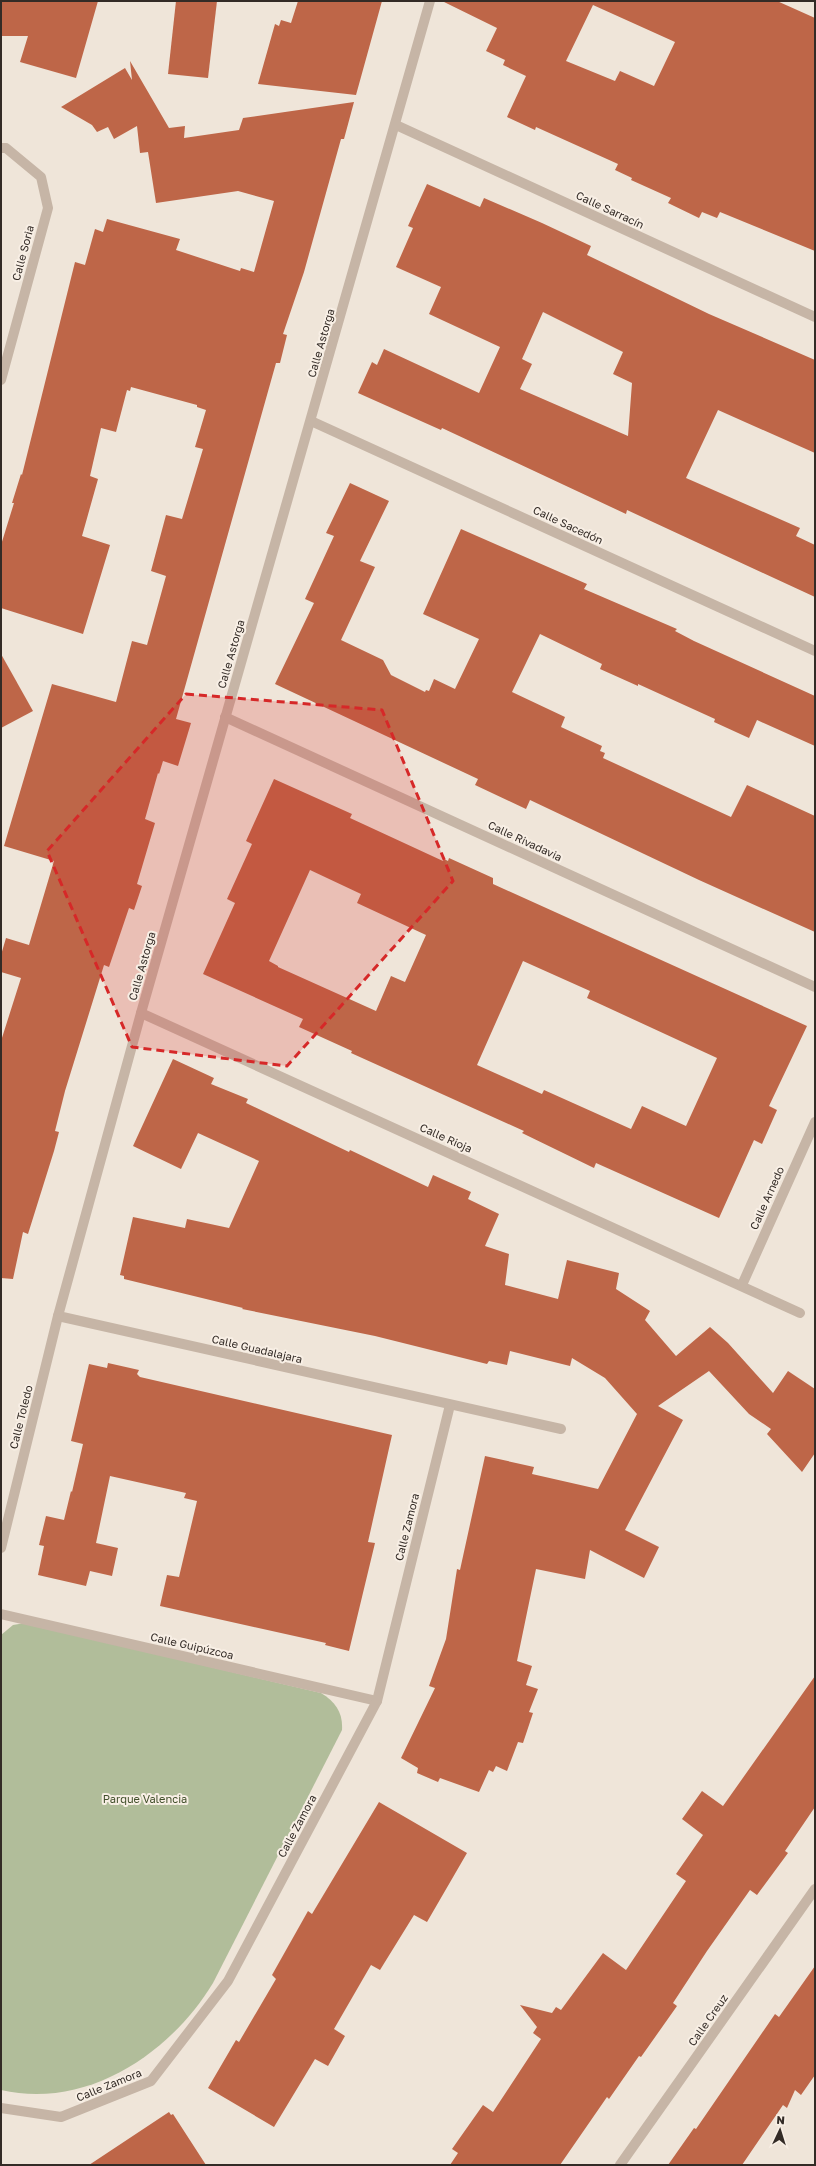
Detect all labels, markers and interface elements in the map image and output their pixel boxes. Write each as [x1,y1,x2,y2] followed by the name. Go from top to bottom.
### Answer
[574,188,646,231] street label: Calle Sarracín
[9,224,36,282] street label: Calle Soria
[304,307,337,379] street label: Calle Astorga
[531,503,605,546] street label: Calle Sacedón
[214,618,247,690] street label: Calle Astorga
[486,818,564,863] street label: Calle Rivadavia
[125,930,158,1002] street label: Calle Astorga
[418,1120,474,1155] street label: Calle Rioja
[747,1164,786,1231] street label: Calle Arnedo
[211,1332,304,1365] street label: Calle Guadalajara
[6,1383,35,1450] street label: Calle Toledo
[392,1492,421,1562] street label: Calle Zamora
[149,1630,235,1661] street label: Calle Guipúzcoa
[103,1792,187,1805] park label: Parque Valencia
[275,1792,319,1859] street label: Calle Zamora
[685,1991,730,2048] street label: Calle Creuz
[74,2066,143,2104] street label: Calle Zamora
[760,2110,800,2150] north arrow
[776,2113,785,2126] text: N

